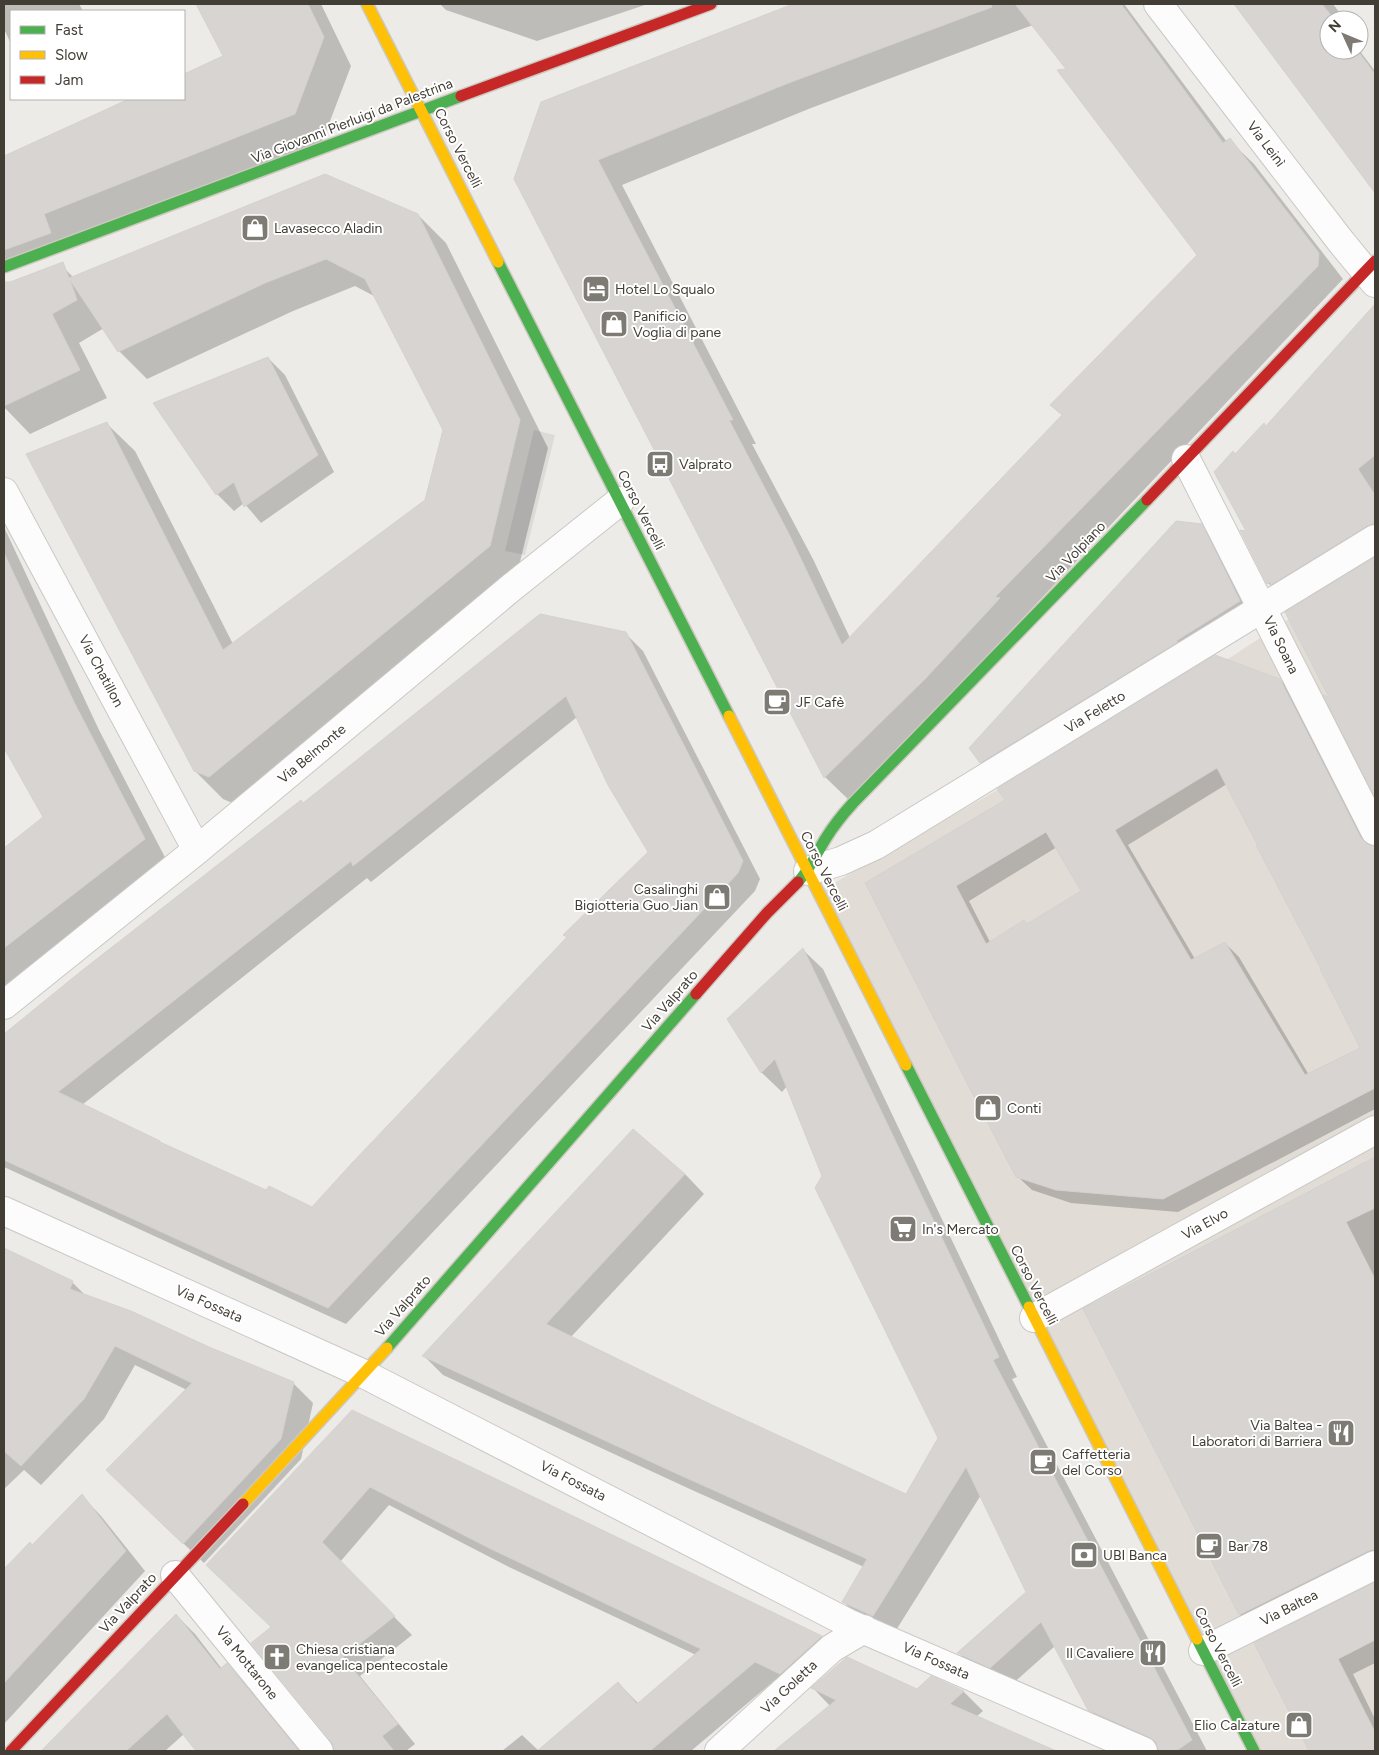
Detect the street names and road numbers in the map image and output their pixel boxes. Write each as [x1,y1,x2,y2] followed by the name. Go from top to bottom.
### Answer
[249,75,455,167] street label: Via Giovanni Pierluigi da Palestrina
[431,105,485,191] street label: Corso Vercelli
[1243,118,1289,171] street label: Via Leinì
[614,467,668,553] street label: Corso Vercelli
[1043,518,1109,586] street label: Via Volpiano
[1260,613,1302,677] street label: Via Soana
[75,632,127,710] street label: Via Chatillon
[1061,687,1129,737] street label: Via Feletto
[275,720,350,787] street label: Via Belmonte
[797,828,851,914] street label: Corso Vercelli
[639,967,701,1035] street label: Via Valprato
[1179,1204,1231,1244] street label: Via Elvo
[1007,1242,1061,1328] street label: Corso Vercelli
[372,1272,434,1340] street label: Via Valprato
[173,1282,245,1326] street label: Via Fossata
[537,1457,609,1505] street label: Via Fossata
[96,1569,160,1637] street label: Via Valprato
[1257,1586,1321,1630] street label: Via Baltea
[1191,1604,1245,1690] street label: Corso Vercelli
[212,1623,282,1703] street label: Via Mottarone
[900,1639,972,1683] street label: Via Fossata
[757,1657,821,1717] street label: Via Goletta

